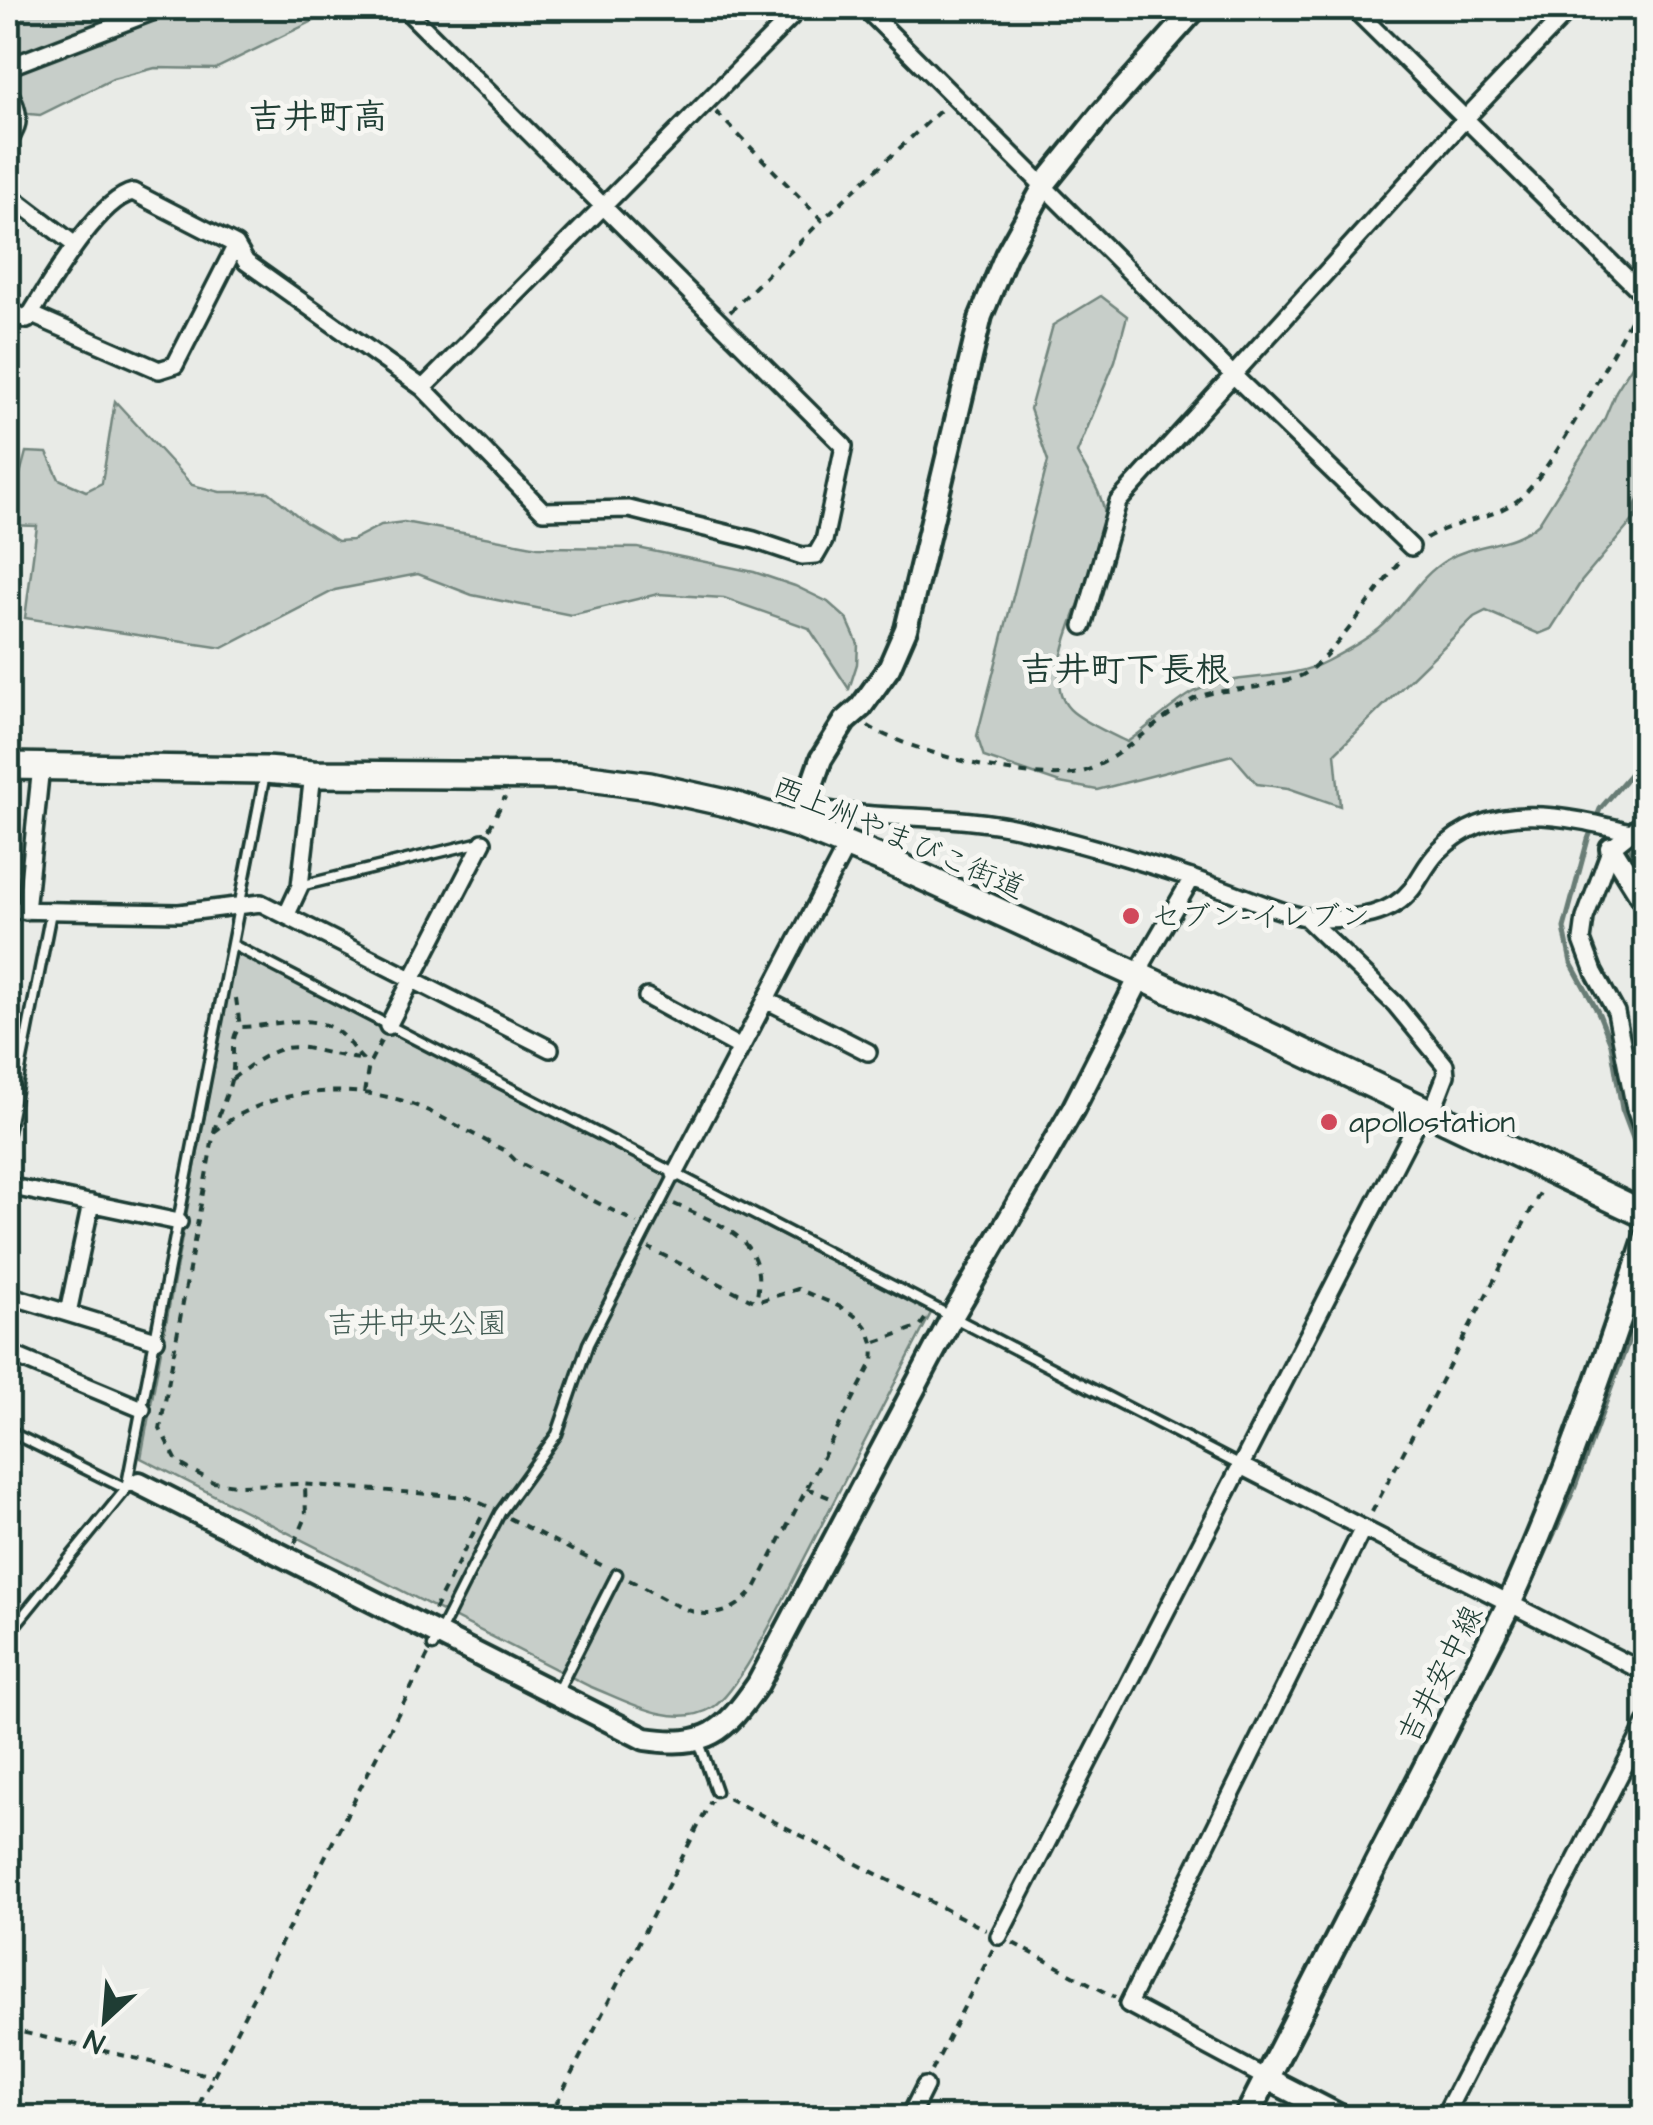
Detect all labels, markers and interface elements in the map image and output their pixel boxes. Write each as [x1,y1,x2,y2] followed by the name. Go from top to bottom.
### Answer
[248,93,388,142] district label: 吉井町高
[1020,646,1230,695] district label: 吉井町下長根
[766,766,1031,910] street label: 西上州やまびこ街道
[1151,896,1370,938] place label: セブン-イレブン
[1120,905,1142,927] marker: セブン-イレブン
[1349,1102,1515,1144] place label: apollostation
[1318,1111,1340,1133] marker: apollostation
[327,1303,507,1345] park label: 吉井中央公園
[1388,1598,1494,1751] street label: 吉井安中線
[55,1970,155,2070] north arrow
[78,2020,111,2062] text: N

